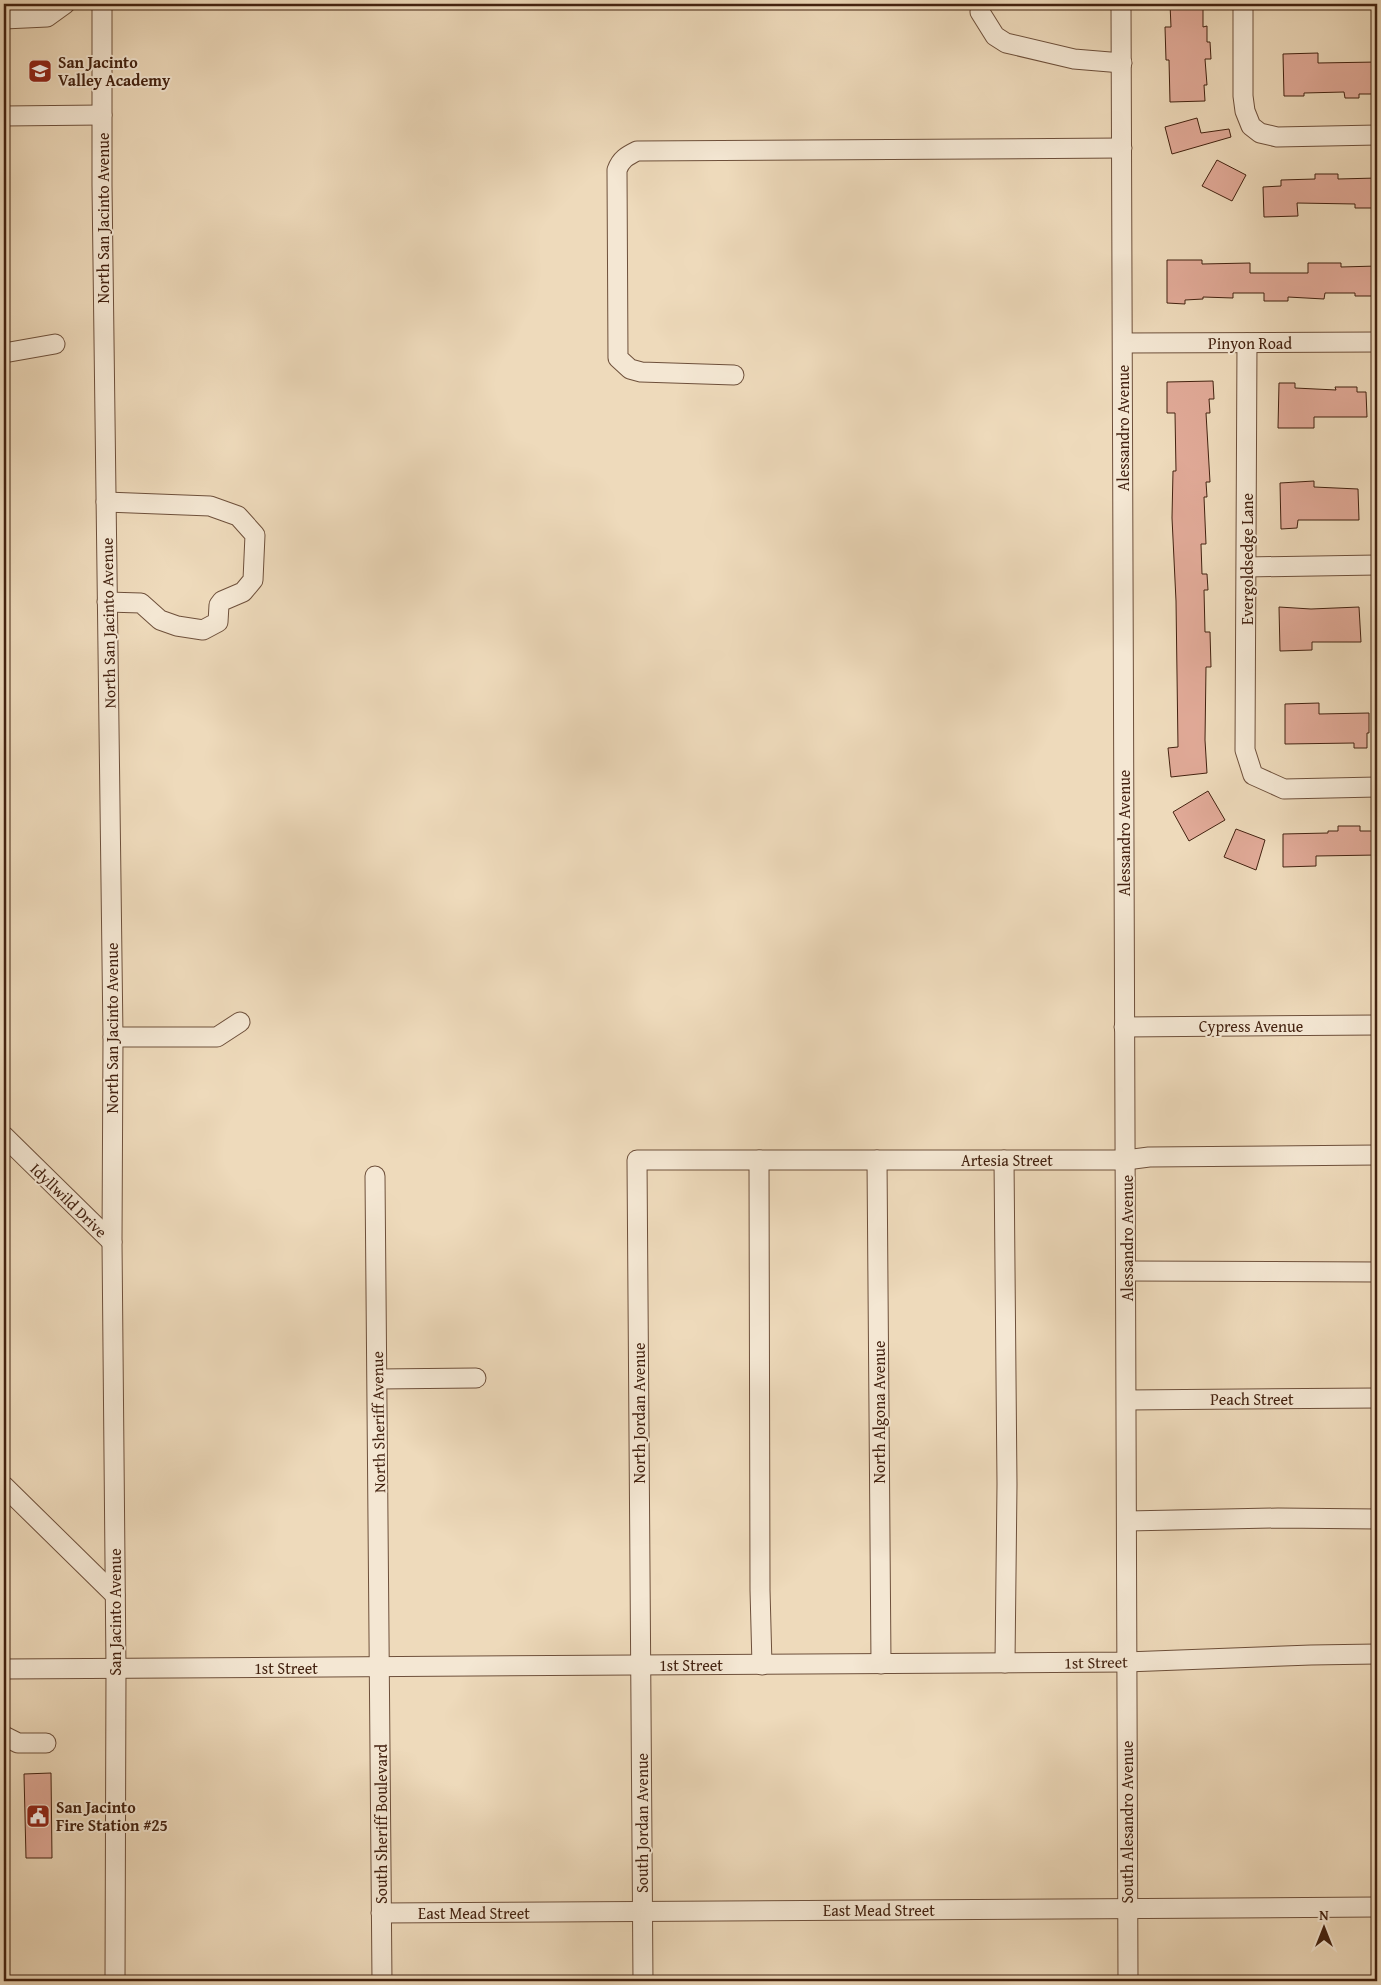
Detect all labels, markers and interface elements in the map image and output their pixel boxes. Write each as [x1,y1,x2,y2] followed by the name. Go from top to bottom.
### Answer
[58,50,171,92] place label: San Jacinto Valley Academy
[27,58,53,84] school or university icon: San Jacinto Valley Academy
[91,133,115,303] street label: North San Jacinto Avenue
[1208,331,1292,355] street label: Pinyon Road
[1111,365,1135,491] street label: Alessandro Avenue
[1235,493,1259,625] street label: Evergoldsedge Lane
[95,537,121,709] street label: North San Jacinto Avenue
[1112,770,1136,896] street label: Alessandro Avenue
[100,943,124,1113] street label: North San Jacinto Avenue
[1199,1014,1303,1038] street label: Cypress Avenue
[961,1148,1053,1172] street label: Artesia Street
[25,1157,113,1243] street label: Idyllwild Drive
[1115,1175,1139,1301] street label: Alessandro Avenue
[867,1341,891,1483] street label: North Algona Avenue
[627,1343,651,1483] street label: North Jordan Avenue
[365,1351,391,1493] street label: North Sheriff Avenue
[1210,1387,1294,1411] street label: Peach Street
[103,1548,127,1676] street label: San Jacinto Avenue
[1064,1649,1128,1675] street label: 1st Street
[659,1653,723,1677] street label: 1st Street
[254,1656,318,1680] street label: 1st Street
[1115,1740,1139,1904] street label: South Alesandro Avenue
[369,1744,393,1904] street label: South Sheriff Boulevard
[630,1753,654,1893] street label: South Jordan Avenue
[56,1795,168,1837] place label: San Jacinto Fire Station #25
[25,1803,51,1829] public building icon: San Jacinto Fire Station #25
[823,1898,935,1922] street label: East Mead Street
[418,1901,530,1925] street label: East Mead Street
[1298,1902,1348,1952] north arrow
[1319,1905,1329,1925] text: N

